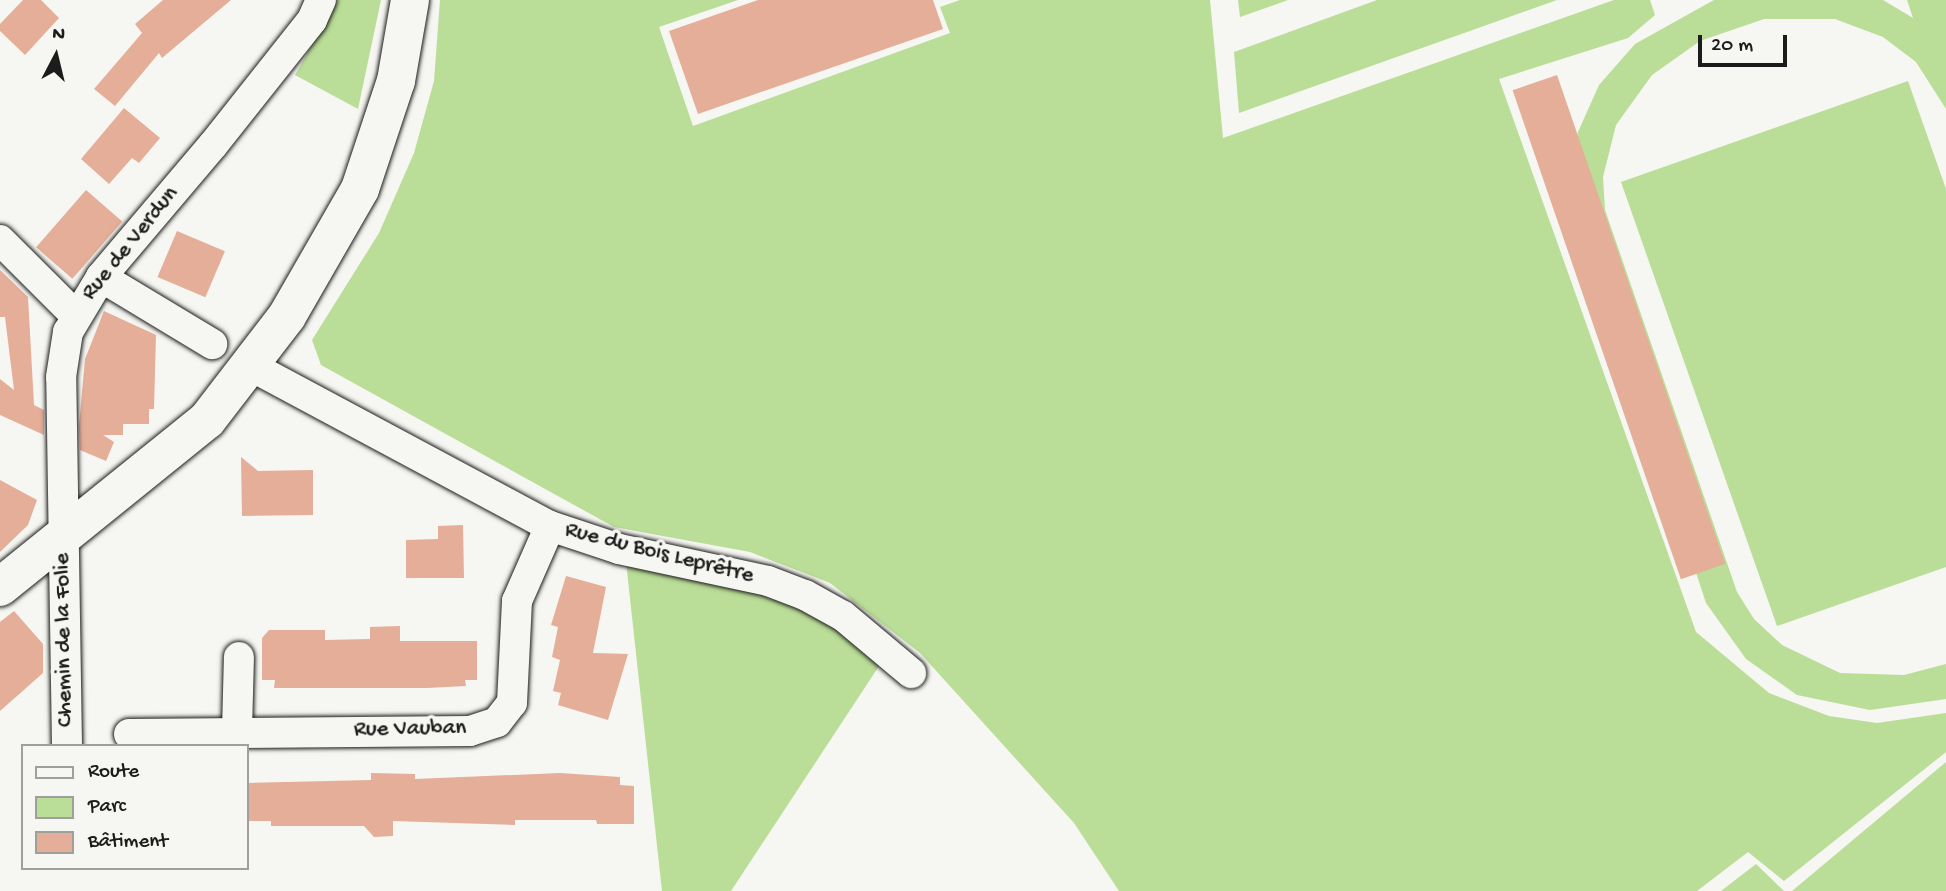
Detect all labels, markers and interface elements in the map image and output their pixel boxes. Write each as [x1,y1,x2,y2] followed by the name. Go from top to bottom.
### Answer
[21,21,91,91] north arrow
[1701,21,1790,65] scale bar
[51,22,66,47] text: N
[1711,34,1753,59] text: 20 m
[77,181,185,307] street label: Rue de Verdun
[562,517,756,591] street label: Rue du Bois Leprêtre
[50,553,80,727] street label: Chemin de la Folie
[354,715,466,745] street label: Rue Vauban
[21,744,248,870] legend
[88,760,139,785] text: Route
[88,795,126,820] text: Parc
[88,830,168,855] text: Bâtiment

